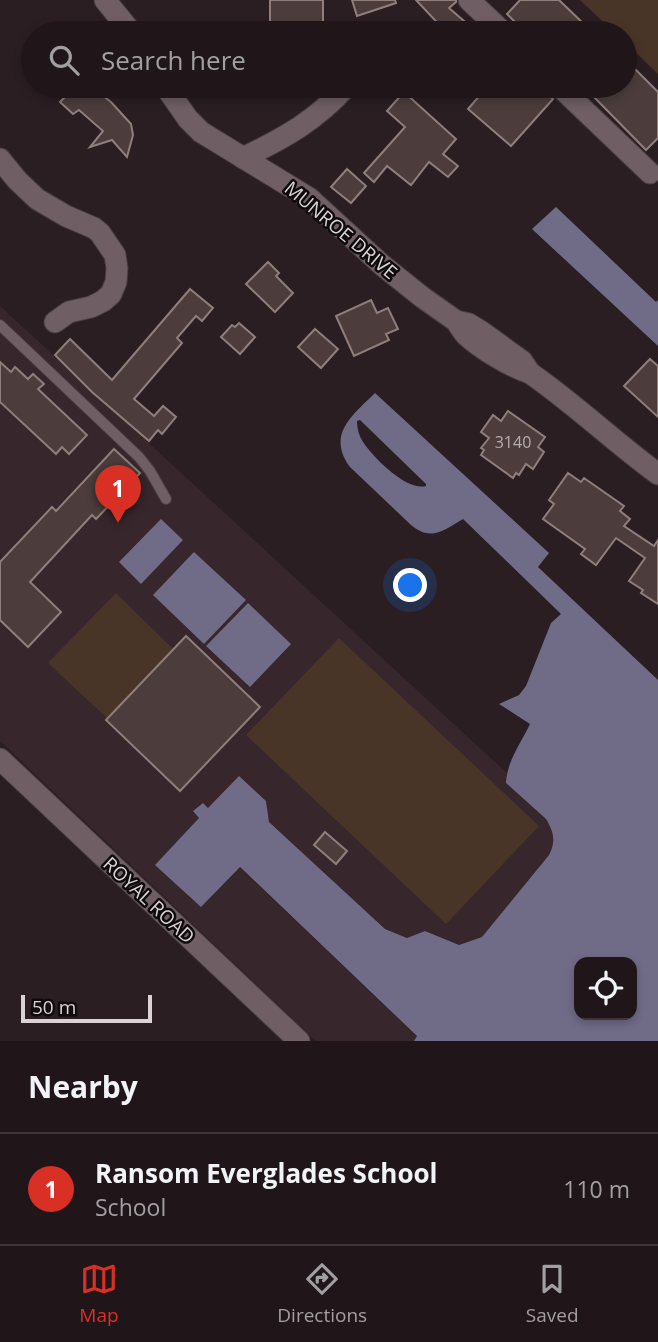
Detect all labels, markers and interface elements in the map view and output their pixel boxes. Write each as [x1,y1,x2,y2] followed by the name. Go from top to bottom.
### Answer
[21,21,637,98] search box
[45,41,83,79] icon: search
[101,42,246,78] text: Search here
[279,175,403,285] street label: MUNROE DRIVE
[495,431,531,453] house number: 3140
[95,465,141,523] pin: 1
[393,568,427,602] your location
[98,851,200,949] street label: ROYAL ROAD
[574,957,637,1020] map controls
[574,957,637,1020] button: locate
[21,992,152,1024] scale bar
[32,994,76,1020] text: 50 m
[28,1066,138,1107] text: Nearby
[95,1155,438,1191] text: Ransom Everglades School
[44,1173,58,1205] text: 1
[563,1173,630,1205] text: 110 m
[95,1191,166,1223] text: School
[79,1260,119,1328] tab: Map
[277,1260,367,1328] tab: Directions
[526,1260,579,1328] tab: Saved

